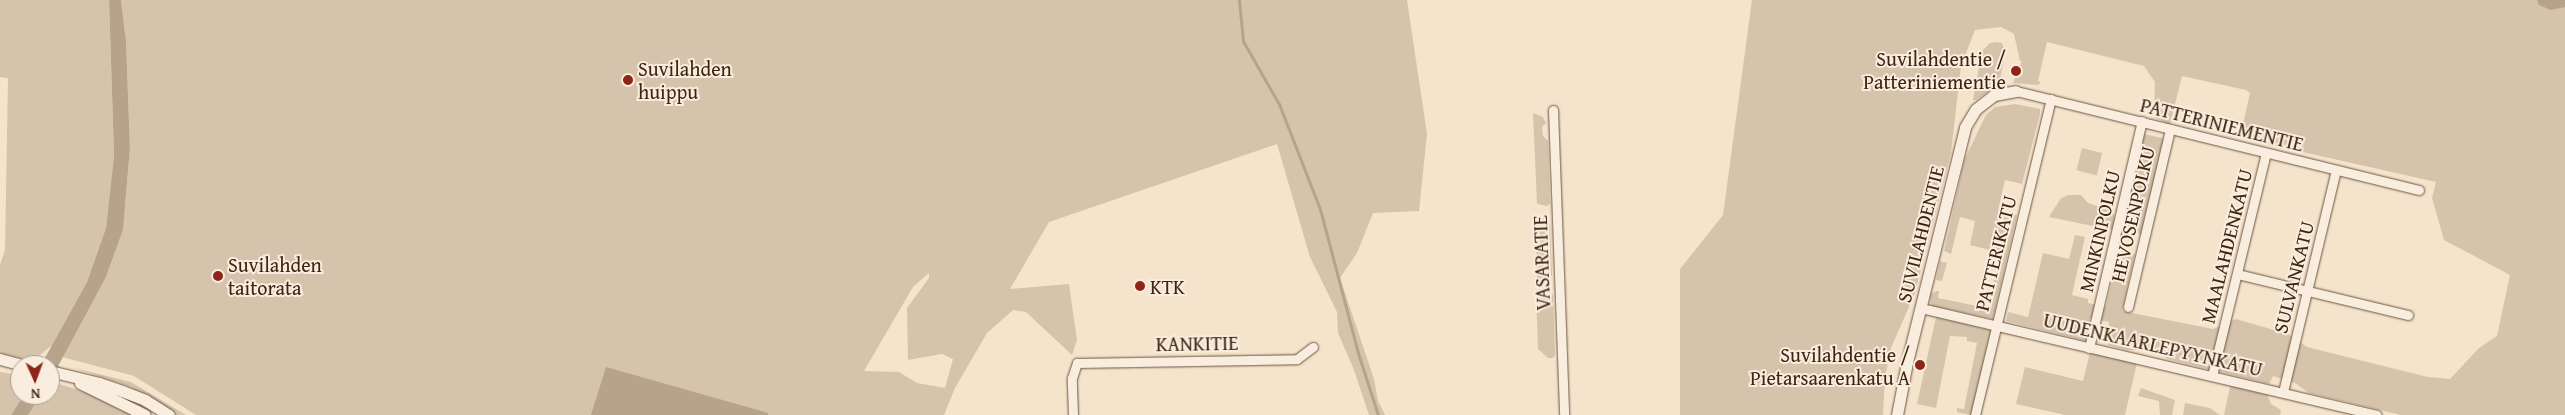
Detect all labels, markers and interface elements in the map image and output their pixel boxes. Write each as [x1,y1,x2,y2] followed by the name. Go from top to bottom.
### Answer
[1863,47,2006,94] place label: Suvilahdentie / Patteriniementie
[638,56,732,103] place label: Suvilahden huippu
[2010,65,2022,77] marker: Suvilahdentie / Patteriniementie
[622,74,634,86] marker: Suvilahden huippu
[2138,92,2306,156] street label: PATTERINIEMENTIE
[2105,144,2159,284] street label: HEVOSENPOLKU
[1891,163,1949,305] street label: SUVILAHDENTIE
[2195,166,2257,326] street label: MAALAHDENKATU
[2073,168,2125,294] street label: MINKINPOLKU
[1969,193,2021,313] street label: PATTERIKATU
[1527,215,1555,311] street label: VASARATIE
[2267,218,2319,336] street label: SULVANKATU
[228,252,322,299] place label: Suvilahden taitorata
[212,270,224,282] marker: Suvilahden taitorata
[1150,274,1185,298] place label: KTK
[1134,280,1146,292] marker: KTK
[2041,307,2265,381] street label: UUDENKAARLEPYYNKATU
[1156,330,1238,356] street label: KANKITIE
[1750,342,1910,389] place label: Suvilahdentie / Pietarsaarenkatu A
[10,355,60,405] north arrow
[1914,359,1926,371] marker: Suvilahdentie / Pietarsaarenkatu A
[30,384,41,404] text: N

